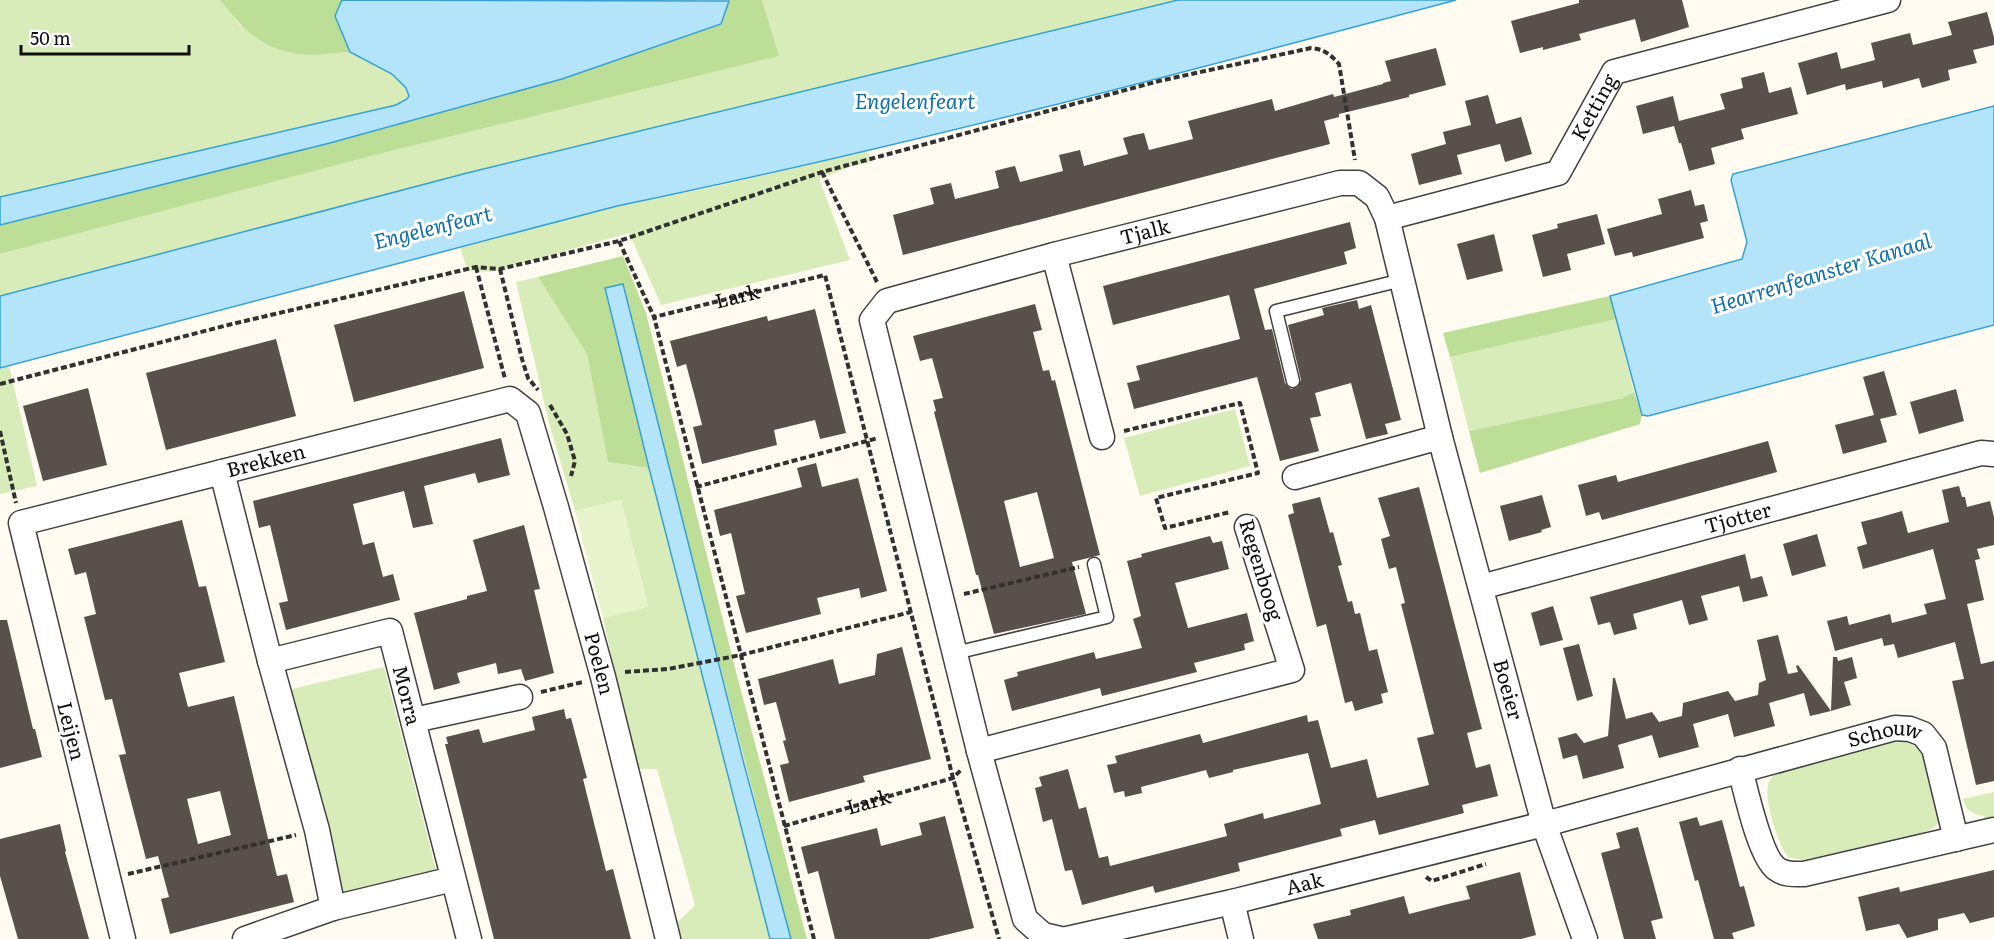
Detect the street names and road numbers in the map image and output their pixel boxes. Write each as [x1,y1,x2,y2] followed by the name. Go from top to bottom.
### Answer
[1562,67,1624,145] street label: Ketting
[1116,209,1173,251] street label: Tjalk
[712,275,763,314] street label: Lark
[223,435,308,483] street label: Brekken
[1701,493,1775,540] street label: Tjotter
[1233,515,1293,625] street label: Regenboog
[578,628,624,697] street label: Poelen
[1487,655,1532,723] street label: Boeier
[386,661,431,728] street label: Morra
[51,698,95,763] street label: Leijen
[1844,711,1928,753] street label: Schouw
[843,779,894,821] street label: Lark
[1282,863,1327,901] street label: Aak

